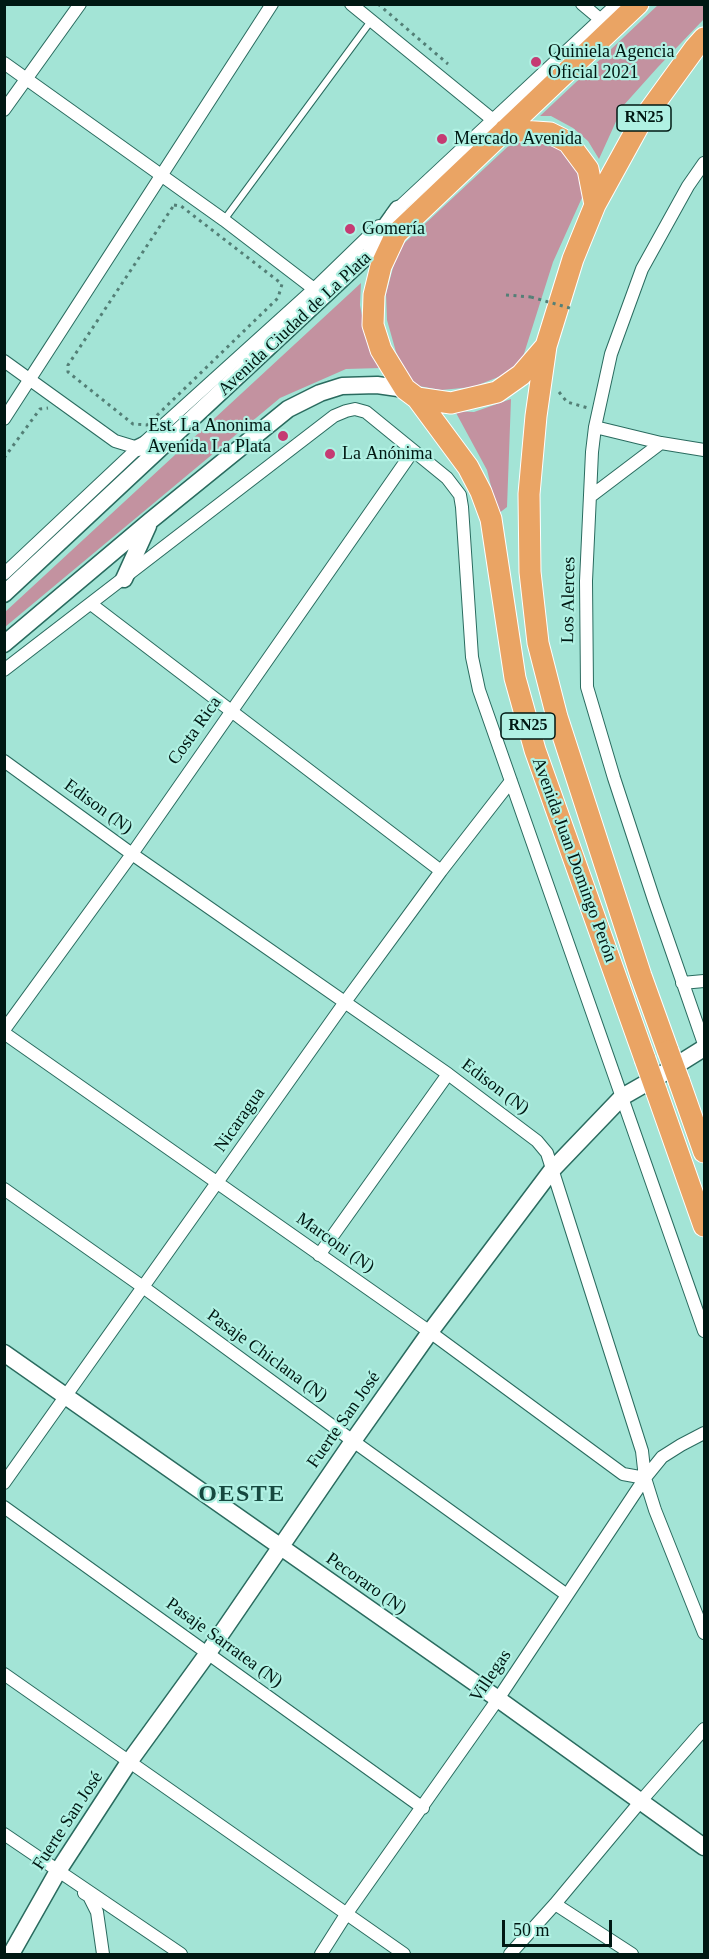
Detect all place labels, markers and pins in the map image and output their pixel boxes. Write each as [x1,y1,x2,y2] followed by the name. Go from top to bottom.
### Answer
[548,41,674,84] place label: Quiniela Agencia Oficial 2021
[529,55,543,69] marker: Quiniela Agencia Oficial 2021
[454,128,582,150] place label: Mercado Avenida
[435,132,449,146] marker: Mercado Avenida
[362,218,425,240] place label: Gomería
[343,222,357,236] marker: Gomería
[147,415,271,458] place label: Est. La Anonima Avenida La Plata
[276,429,290,443] marker: Est. La Anonima Avenida La Plata
[342,443,432,465] place label: La Anónima
[323,447,337,461] marker: La Anónima

